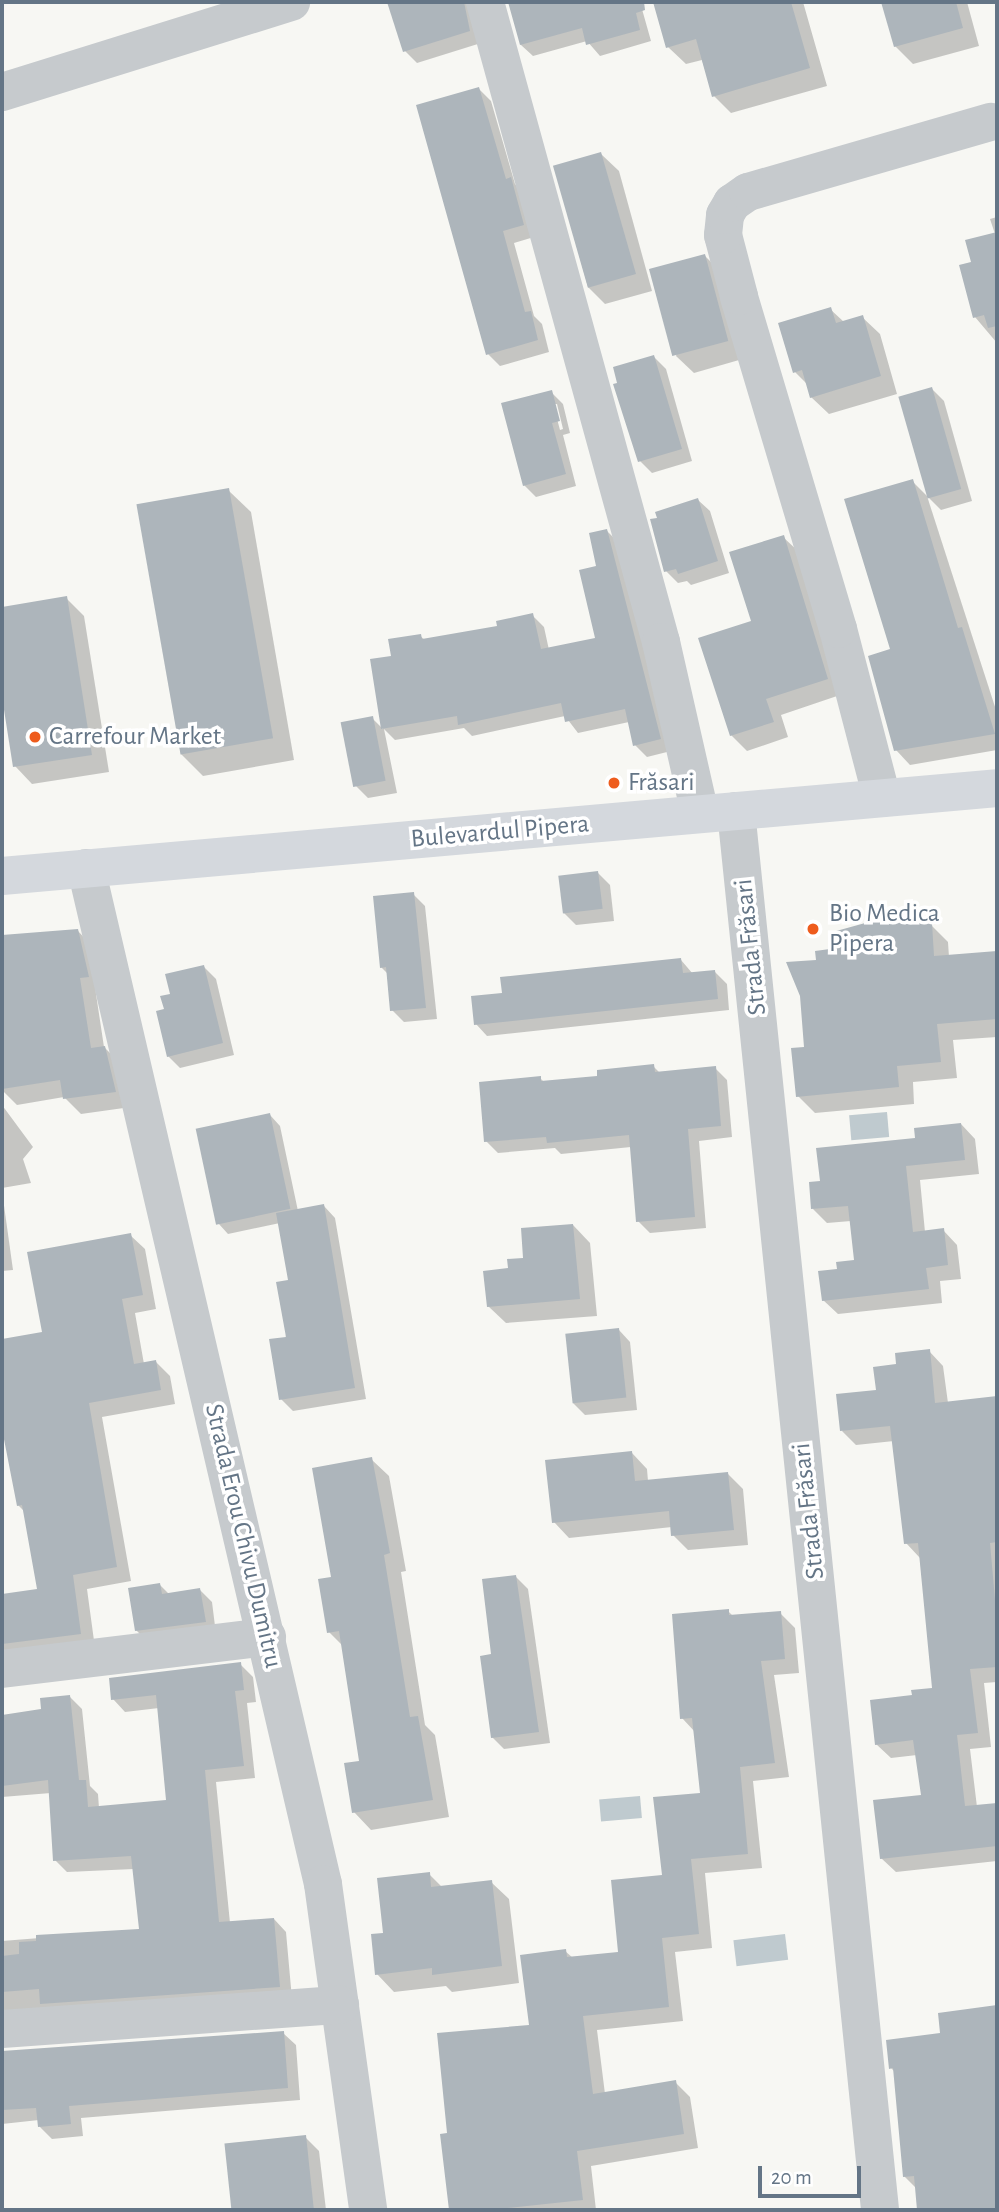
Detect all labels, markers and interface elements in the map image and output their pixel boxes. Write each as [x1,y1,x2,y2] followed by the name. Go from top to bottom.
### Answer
[49,721,221,753] place label: Carrefour Market
[27,729,43,745] marker: Carrefour Market
[628,767,695,799] place label: Frăsari
[606,775,622,791] marker: Frăsari
[410,809,590,855] street label: Bulevardul Pipera
[728,877,774,1017] street label: Strada Frăsari
[829,898,940,960] place label: Bio Medica Pipera
[803,919,823,939] marker: Bio Medica Pipera
[197,1401,289,1671] street label: Strada Erou Chivu Dumitru
[786,1441,832,1581] street label: Strada Frăsari
[761,2152,864,2196] scale bar
[771,2167,812,2188] text: 20 m

